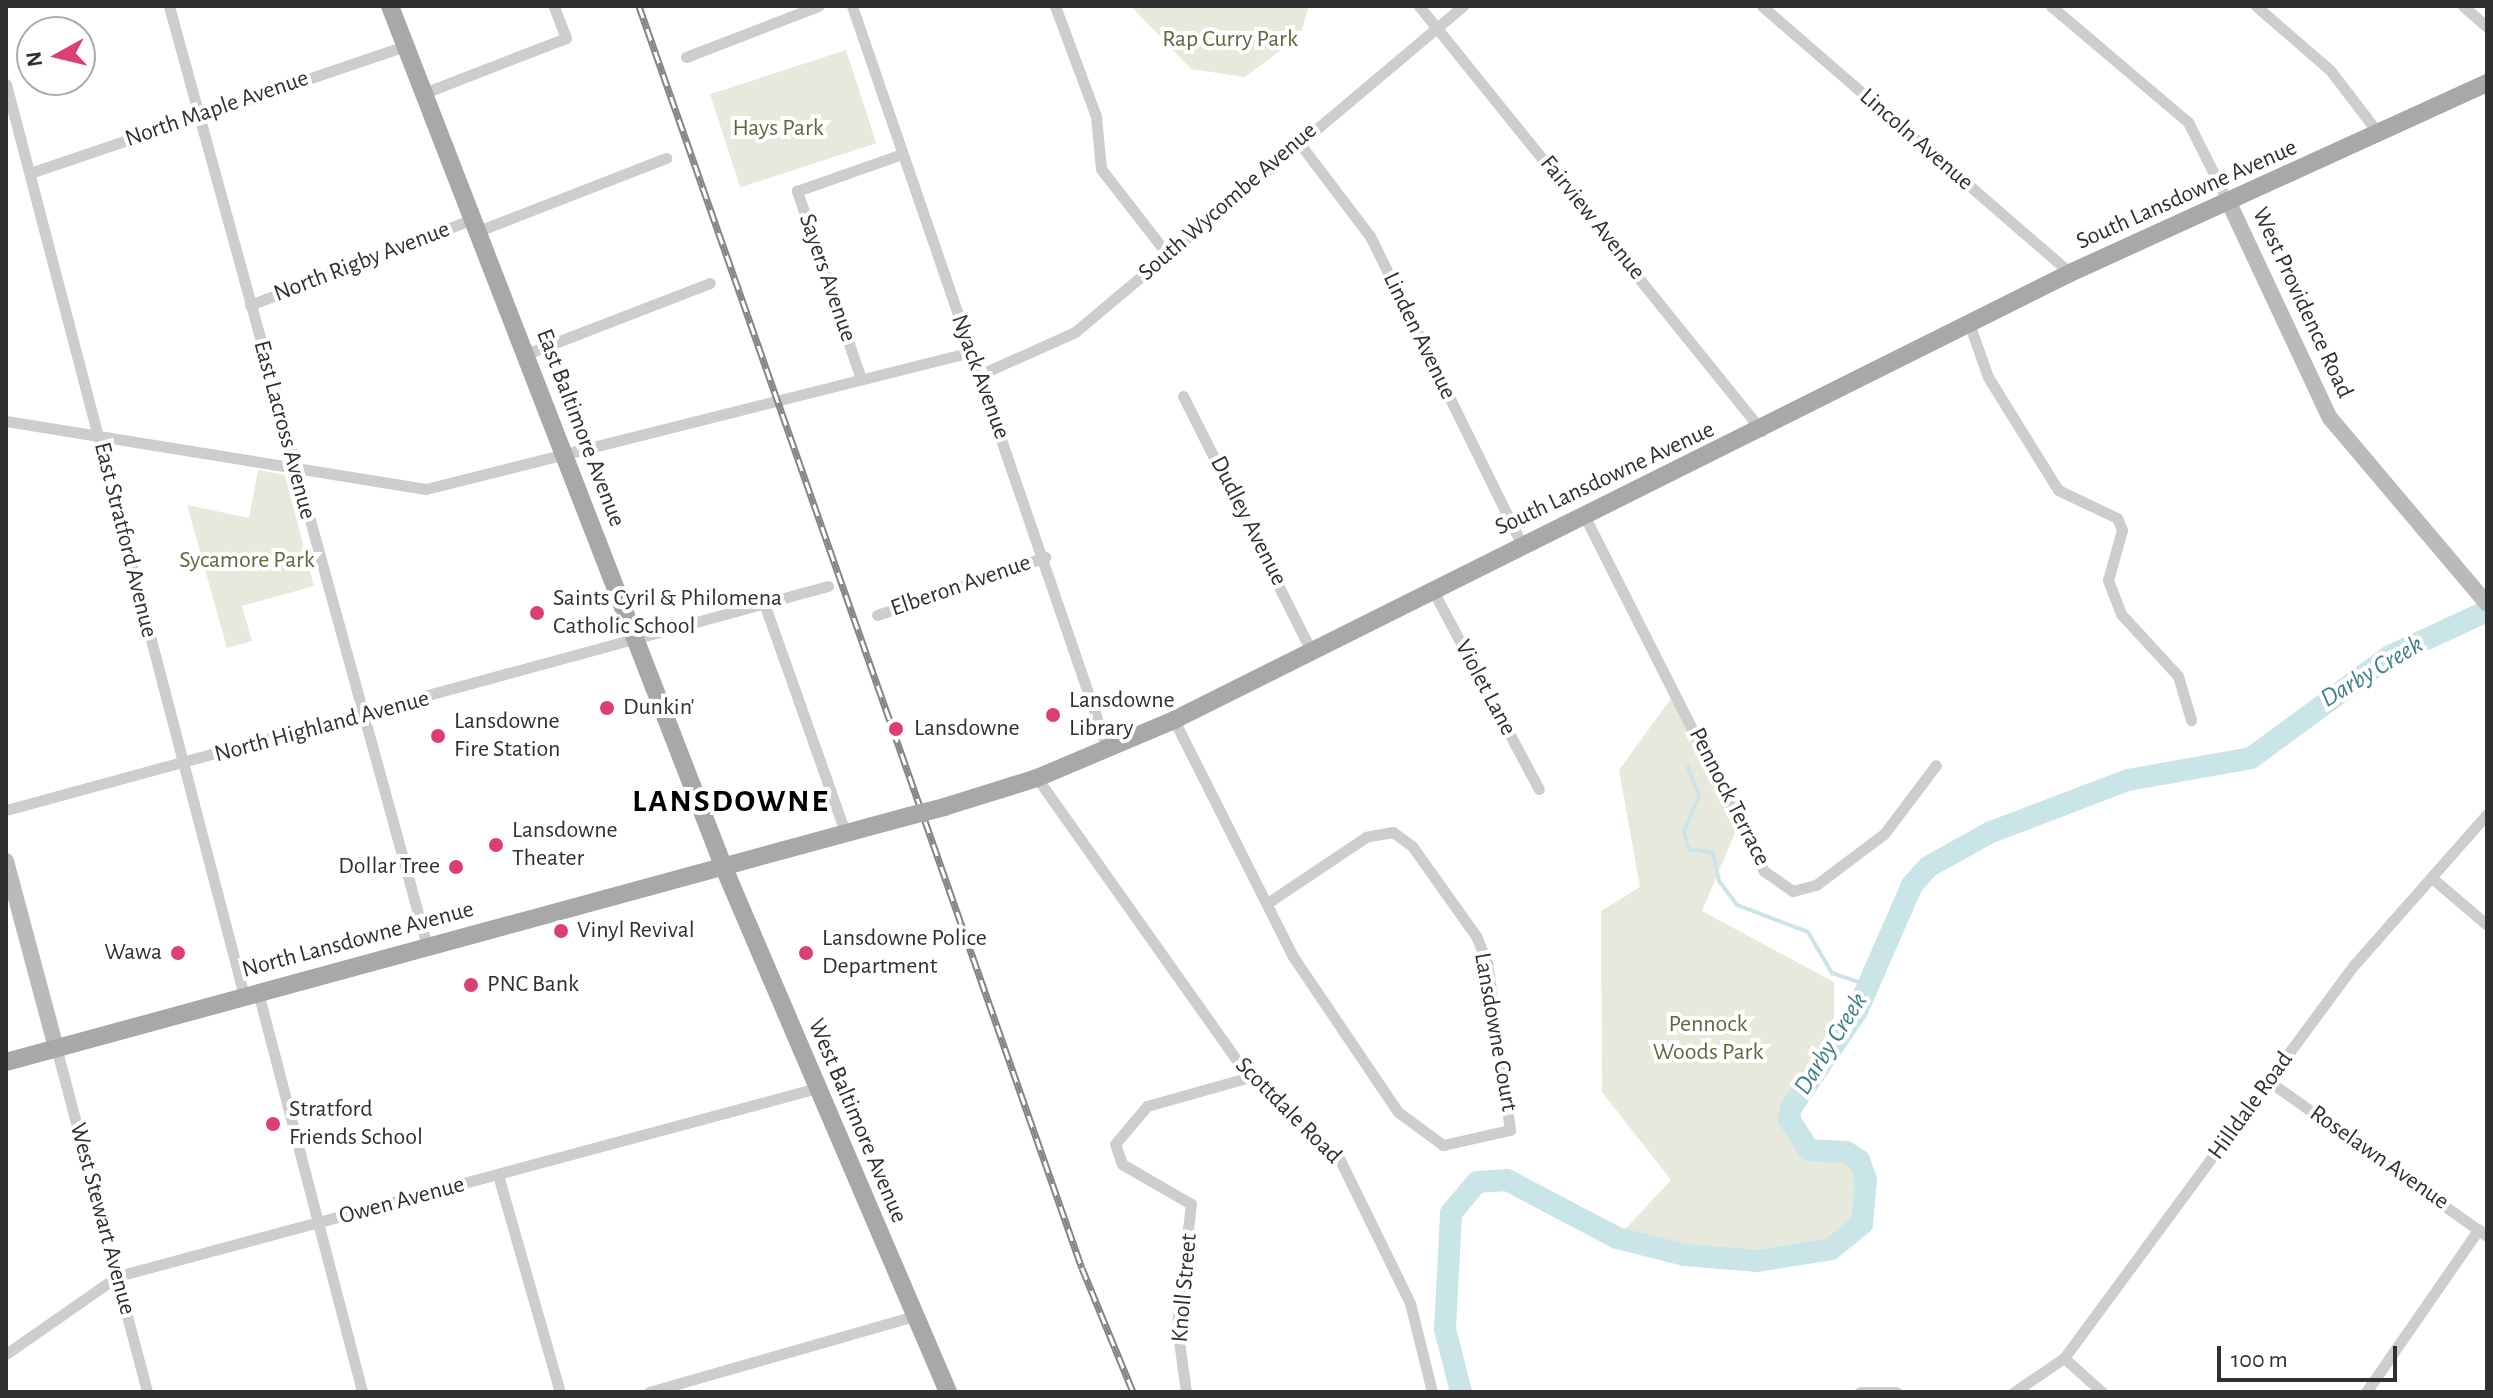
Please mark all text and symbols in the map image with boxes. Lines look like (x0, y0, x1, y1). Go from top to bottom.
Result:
north arrow (16, 16, 96, 96)
park label: Rap Curry Park (1162, 26, 1298, 54)
text: N (22, 50, 46, 68)
street label: North Maple Avenue (121, 64, 313, 154)
street label: Lincoln Avenue (1853, 83, 1979, 197)
park label: Hays Park (732, 115, 824, 143)
street label: South Wycombe Avenue (1133, 117, 1323, 287)
street label: South Lansdowne Avenue (2072, 133, 2302, 257)
street label: Fairview Avenue (1533, 150, 1651, 286)
street label: West Providence Road (2245, 203, 2359, 403)
street label: Sayers Avenue (792, 210, 862, 346)
street label: North Rigby Avenue (270, 215, 454, 309)
street label: Linden Avenue (1376, 268, 1462, 404)
street label: Nyack Avenue (944, 311, 1016, 443)
street label: East Baltimore Avenue (529, 325, 631, 531)
street label: East Lacross Avenue (246, 337, 322, 523)
street label: South Lansdowne Avenue (1491, 416, 1719, 542)
street label: East Stratford Avenue (87, 439, 163, 641)
street label: Dudley Avenue (1203, 452, 1293, 590)
park label: Sycamore Park (179, 547, 315, 575)
street label: Elberon Avenue (887, 549, 1035, 623)
place label: Saints Cyril & Philomena Catholic School (553, 585, 782, 641)
marker: Saints Cyril & Philomena Catholic School (528, 604, 546, 622)
water label: Darby Creek (2315, 629, 2429, 715)
street label: Violet Lane (1448, 635, 1522, 741)
street label: North Highland Avenue (211, 684, 433, 770)
place label: Lansdowne Library (1069, 687, 1175, 743)
place label: Dunkin' (623, 694, 694, 722)
marker: Dunkin' (598, 699, 616, 717)
marker: Lansdowne Library (1044, 706, 1062, 724)
place label: Lansdowne Fire Station (454, 708, 560, 764)
place label: Lansdowne (914, 715, 1020, 743)
marker: Lansdowne (885, 718, 907, 740)
street label: Pennock Terrace (1682, 723, 1776, 871)
marker: Lansdowne Fire Station (429, 727, 447, 745)
district label: LANSDOWNE (632, 782, 830, 820)
place label: Lansdowne Theater (512, 817, 618, 873)
marker: Lansdowne Theater (487, 836, 505, 854)
place label: Dollar Tree (338, 853, 440, 881)
marker: Dollar Tree (447, 858, 465, 876)
street label: North Lansdowne Avenue (239, 895, 477, 985)
place label: Vinyl Revival (577, 917, 695, 945)
marker: Vinyl Revival (552, 922, 570, 940)
place label: Lansdowne Police Department (822, 925, 987, 981)
place label: Wawa (104, 939, 162, 967)
marker: Wawa (169, 944, 187, 962)
marker: Lansdowne Police Department (797, 944, 815, 962)
street label: Lansdowne Court (1467, 950, 1523, 1114)
place label: PNC Bank (487, 971, 579, 999)
marker: PNC Bank (462, 976, 480, 994)
water label: Darby Creek (1788, 987, 1874, 1101)
park label: Pennock Woods Park (1653, 1011, 1763, 1067)
street label: West Baltimore Avenue (801, 1015, 913, 1227)
street label: Hilldale Road (2202, 1046, 2300, 1166)
street label: Scottdale Road (1229, 1052, 1347, 1170)
place label: Stratford Friends School (289, 1096, 423, 1152)
street label: Roselawn Avenue (2304, 1099, 2454, 1217)
marker: Stratford Friends School (264, 1115, 282, 1133)
street label: West Stewart Avenue (63, 1120, 141, 1318)
street label: Owen Avenue (336, 1170, 468, 1232)
street label: Knoll Street (1166, 1232, 1204, 1344)
scale bar (2221, 1330, 2401, 1380)
text: 100 m (2231, 1348, 2288, 1372)

